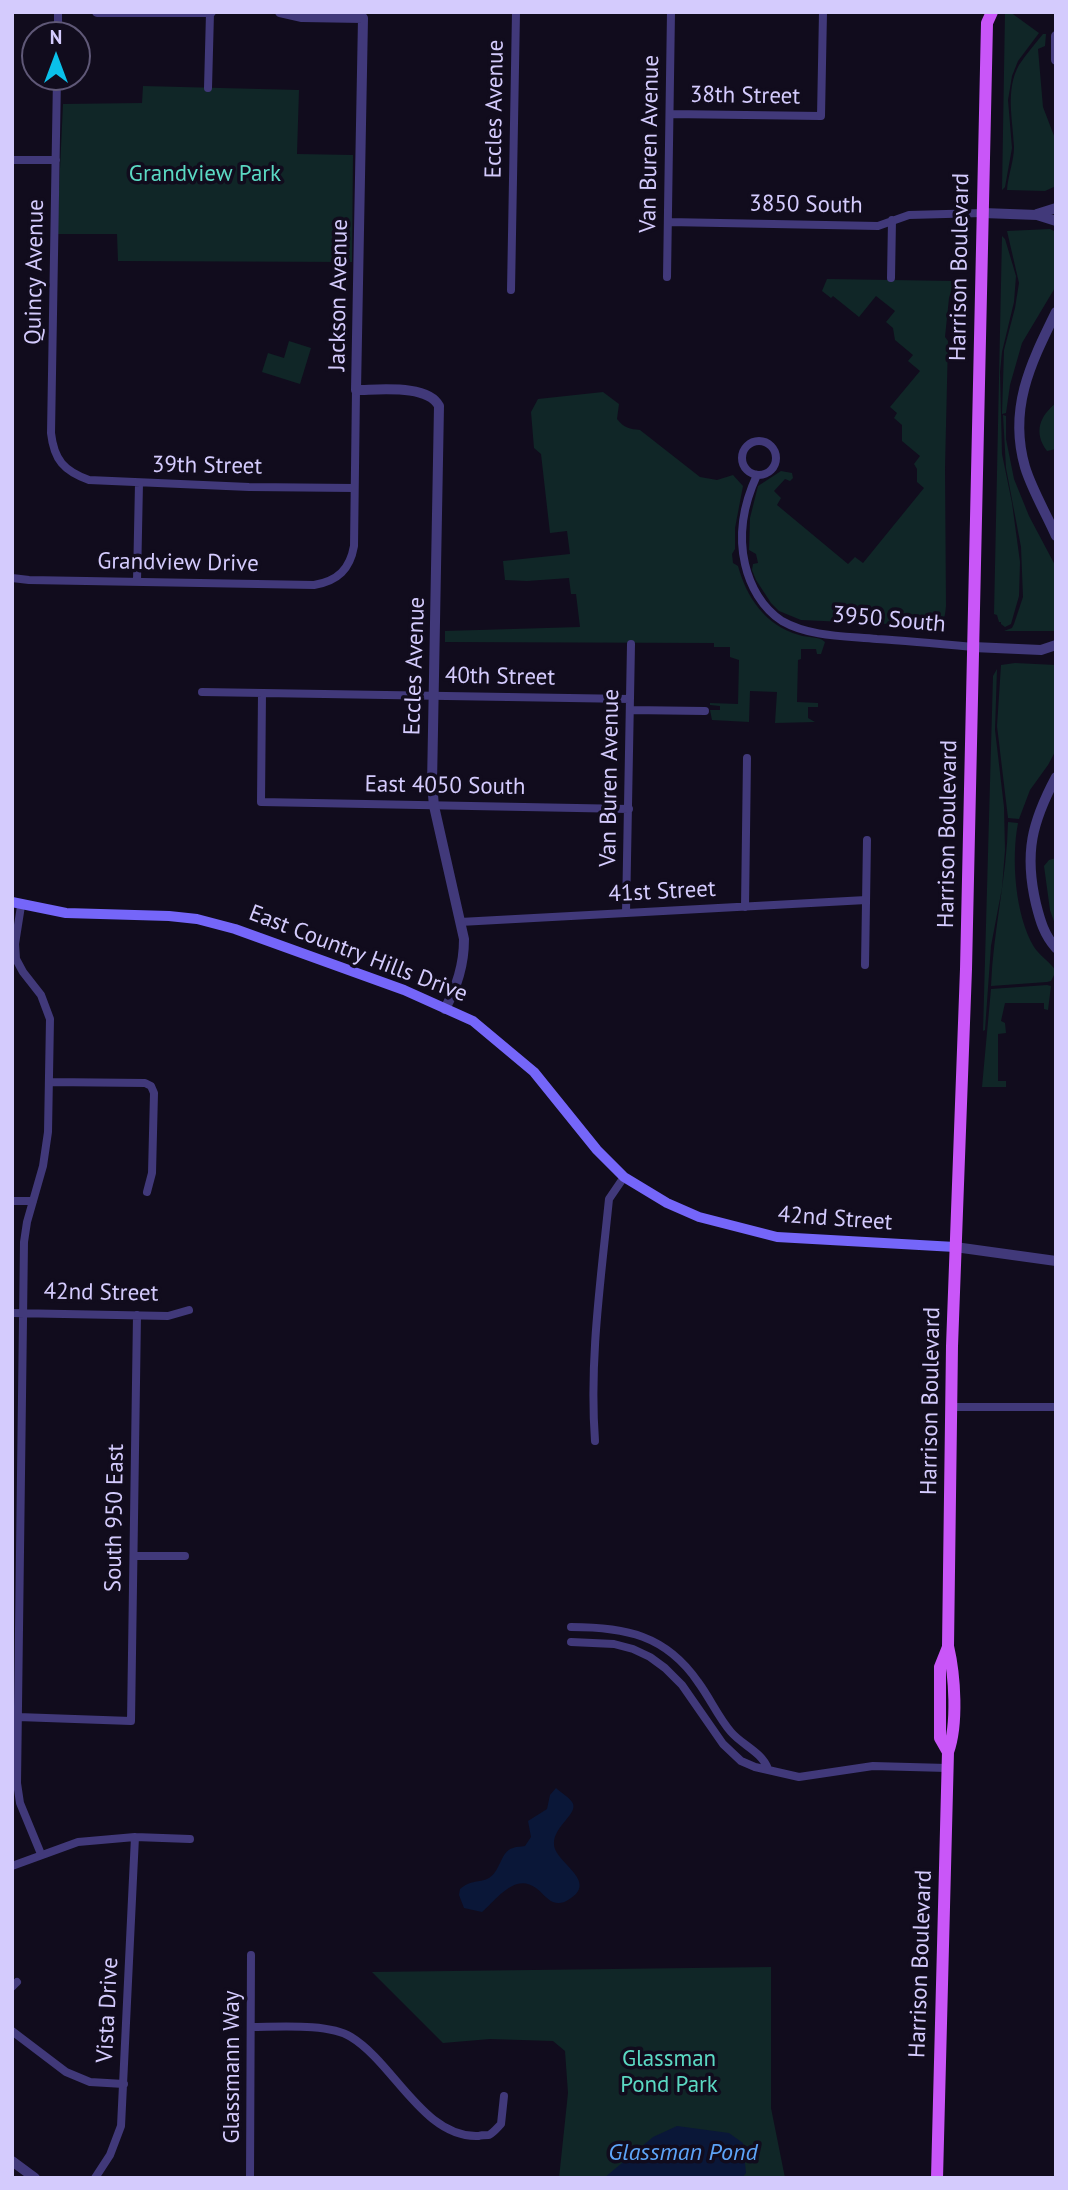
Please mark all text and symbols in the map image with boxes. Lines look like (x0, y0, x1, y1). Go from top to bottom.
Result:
north arrow (21, 21, 91, 91)
text: N (50, 25, 62, 49)
street label: Eccles Avenue (480, 39, 510, 179)
street label: Van Buren Avenue (635, 55, 665, 233)
street label: 38th Street (690, 81, 800, 111)
park label: Grandview Park (129, 160, 281, 188)
street label: Harrison Boulevard (945, 173, 975, 361)
street label: 3850 South (749, 190, 863, 220)
street label: Quincy Avenue (20, 199, 50, 345)
street label: Jackson Avenue (324, 219, 354, 371)
street label: 39th Street (152, 451, 262, 481)
street label: Grandview Drive (97, 548, 259, 578)
street label: Eccles Avenue (399, 596, 431, 736)
street label: 3950 South (831, 601, 947, 639)
street label: 40th Street (445, 662, 555, 692)
street label: Van Buren Avenue (595, 689, 625, 867)
street label: Harrison Boulevard (933, 740, 963, 928)
street label: East 4050 South (364, 771, 526, 801)
street label: 41st Street (608, 875, 716, 909)
street label: East Country Hills Drive (245, 900, 471, 1008)
street label: 42nd Street (777, 1201, 893, 1237)
street label: 42nd Street (43, 1278, 159, 1308)
street label: Harrison Boulevard (916, 1307, 946, 1495)
street label: South 950 East (100, 1444, 130, 1592)
street label: Harrison Boulevard (904, 1870, 938, 2058)
street label: Vista Drive (91, 1956, 125, 2064)
street label: Glassmann Way (218, 1990, 246, 2144)
park label: Glassman Pond Park (620, 2045, 718, 2099)
water label: Glassman Pond (608, 2139, 758, 2167)

